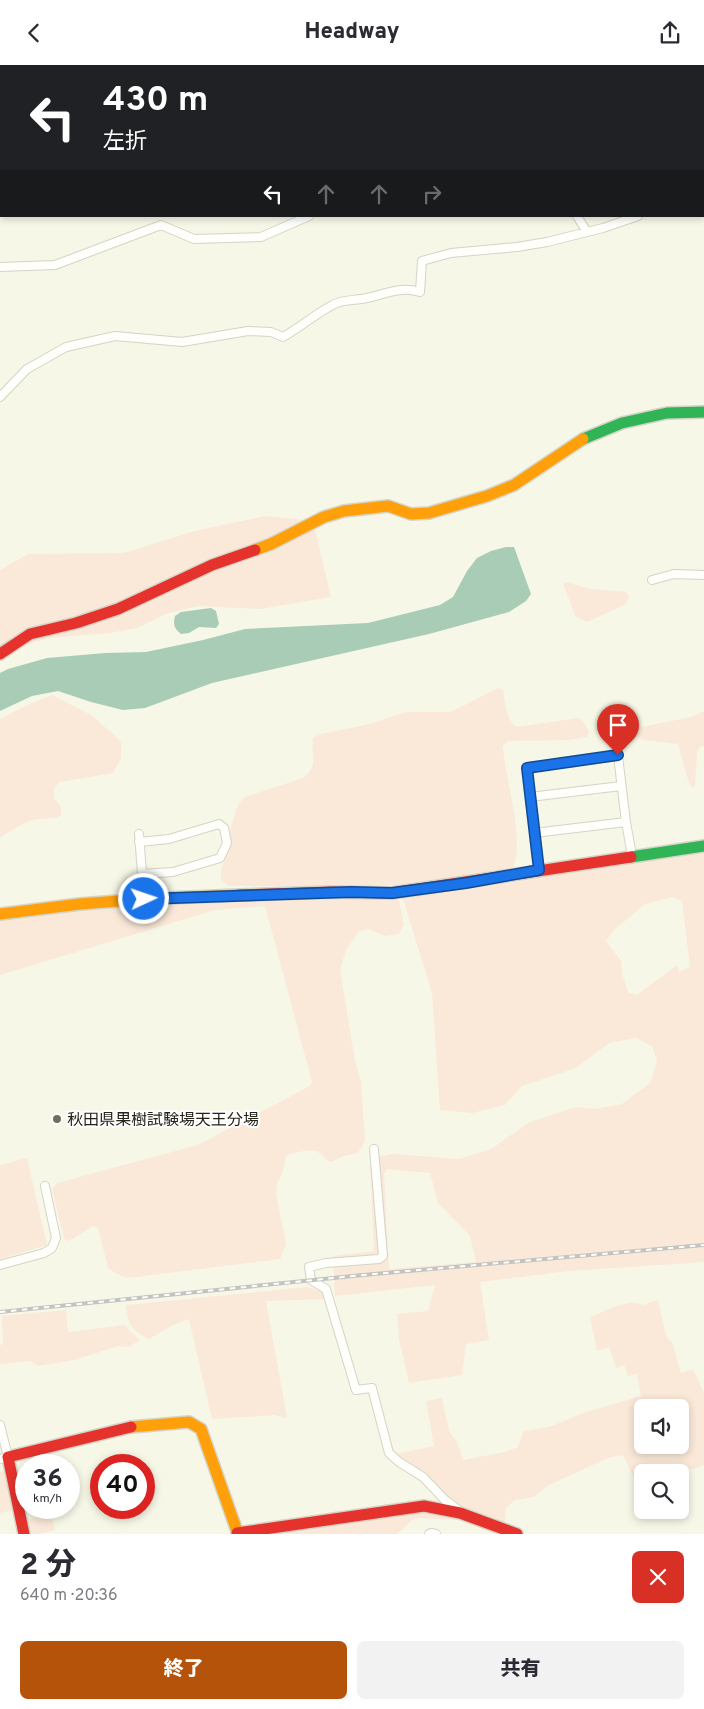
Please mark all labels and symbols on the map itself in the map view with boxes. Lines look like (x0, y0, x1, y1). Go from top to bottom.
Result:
pin (597, 704, 639, 755)
position arrow (117, 872, 169, 924)
place label: 秋田県果樹試験場天王分場 (67, 1111, 259, 1131)
marker: 秋田県果樹試験場天王分場 (51, 1113, 63, 1125)
speed limit sign: 40 (90, 1454, 155, 1519)

